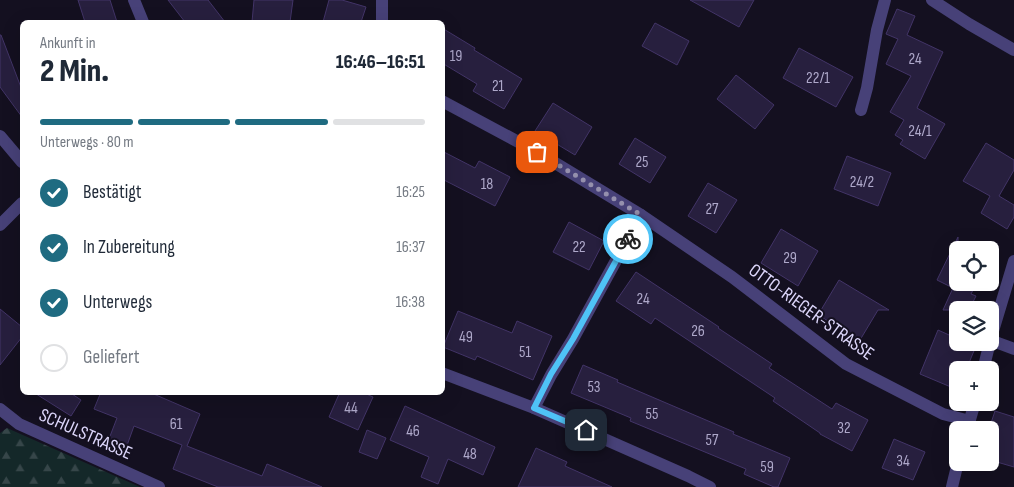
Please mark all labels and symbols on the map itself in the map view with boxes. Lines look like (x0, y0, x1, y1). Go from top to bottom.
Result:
house number: 19 (450, 47, 462, 66)
house number: 24 (908, 50, 922, 69)
house number: 22/1 (806, 69, 830, 88)
house number: 21 (492, 77, 505, 96)
house number: 24/1 (908, 122, 932, 141)
pin (516, 131, 558, 173)
house number: 25 (635, 153, 649, 172)
house number: 24/2 (850, 173, 874, 192)
house number: 18 (481, 175, 493, 194)
house number: 27 (705, 200, 719, 219)
courier (603, 214, 653, 264)
house number: 22 (572, 238, 586, 257)
house number: 29 (783, 249, 797, 268)
street label: OTTO-RIEGER-STRASSE (744, 259, 878, 365)
house number: 24 (636, 290, 650, 309)
house number: 26 (691, 322, 705, 341)
house number: 49 (459, 328, 473, 347)
house number: 51 (519, 343, 531, 362)
house number: 53 (587, 378, 601, 397)
house number: 44 (344, 399, 358, 418)
street label: SCHULSTRASSE (35, 404, 136, 465)
house number: 55 (646, 405, 658, 424)
pin (565, 409, 607, 451)
house number: 61 (170, 415, 183, 434)
house number: 32 (837, 419, 851, 438)
house number: 46 (406, 422, 420, 441)
house number: 57 (706, 431, 719, 450)
house number: 48 (463, 445, 477, 464)
house number: 34 (896, 452, 910, 471)
house number: 59 (760, 458, 774, 477)

